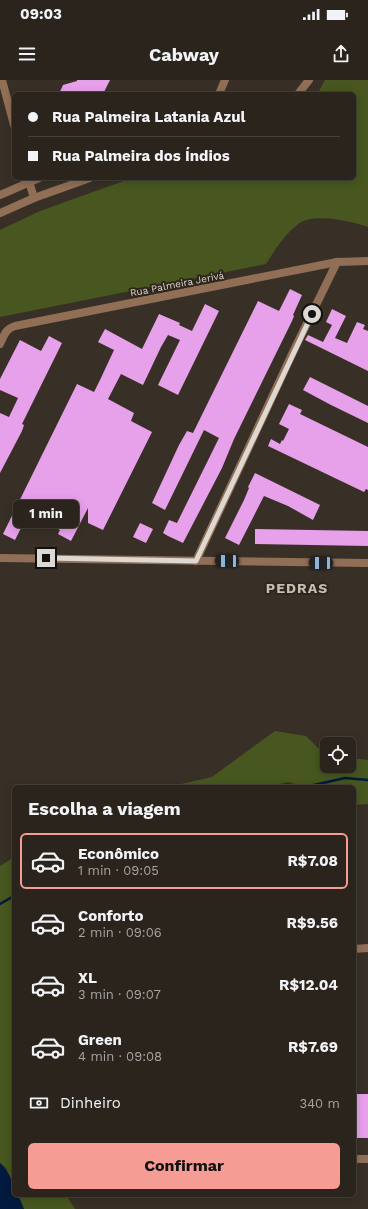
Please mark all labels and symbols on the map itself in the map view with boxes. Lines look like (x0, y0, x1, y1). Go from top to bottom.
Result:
street label: Rua Palmeira Jerivá (129, 269, 225, 299)
route start (303, 305, 321, 323)
callout: 1 min (13, 500, 79, 528)
route end (37, 549, 55, 567)
car (215, 555, 239, 567)
car (309, 557, 333, 569)
district label: PEDRAS (266, 580, 328, 596)

